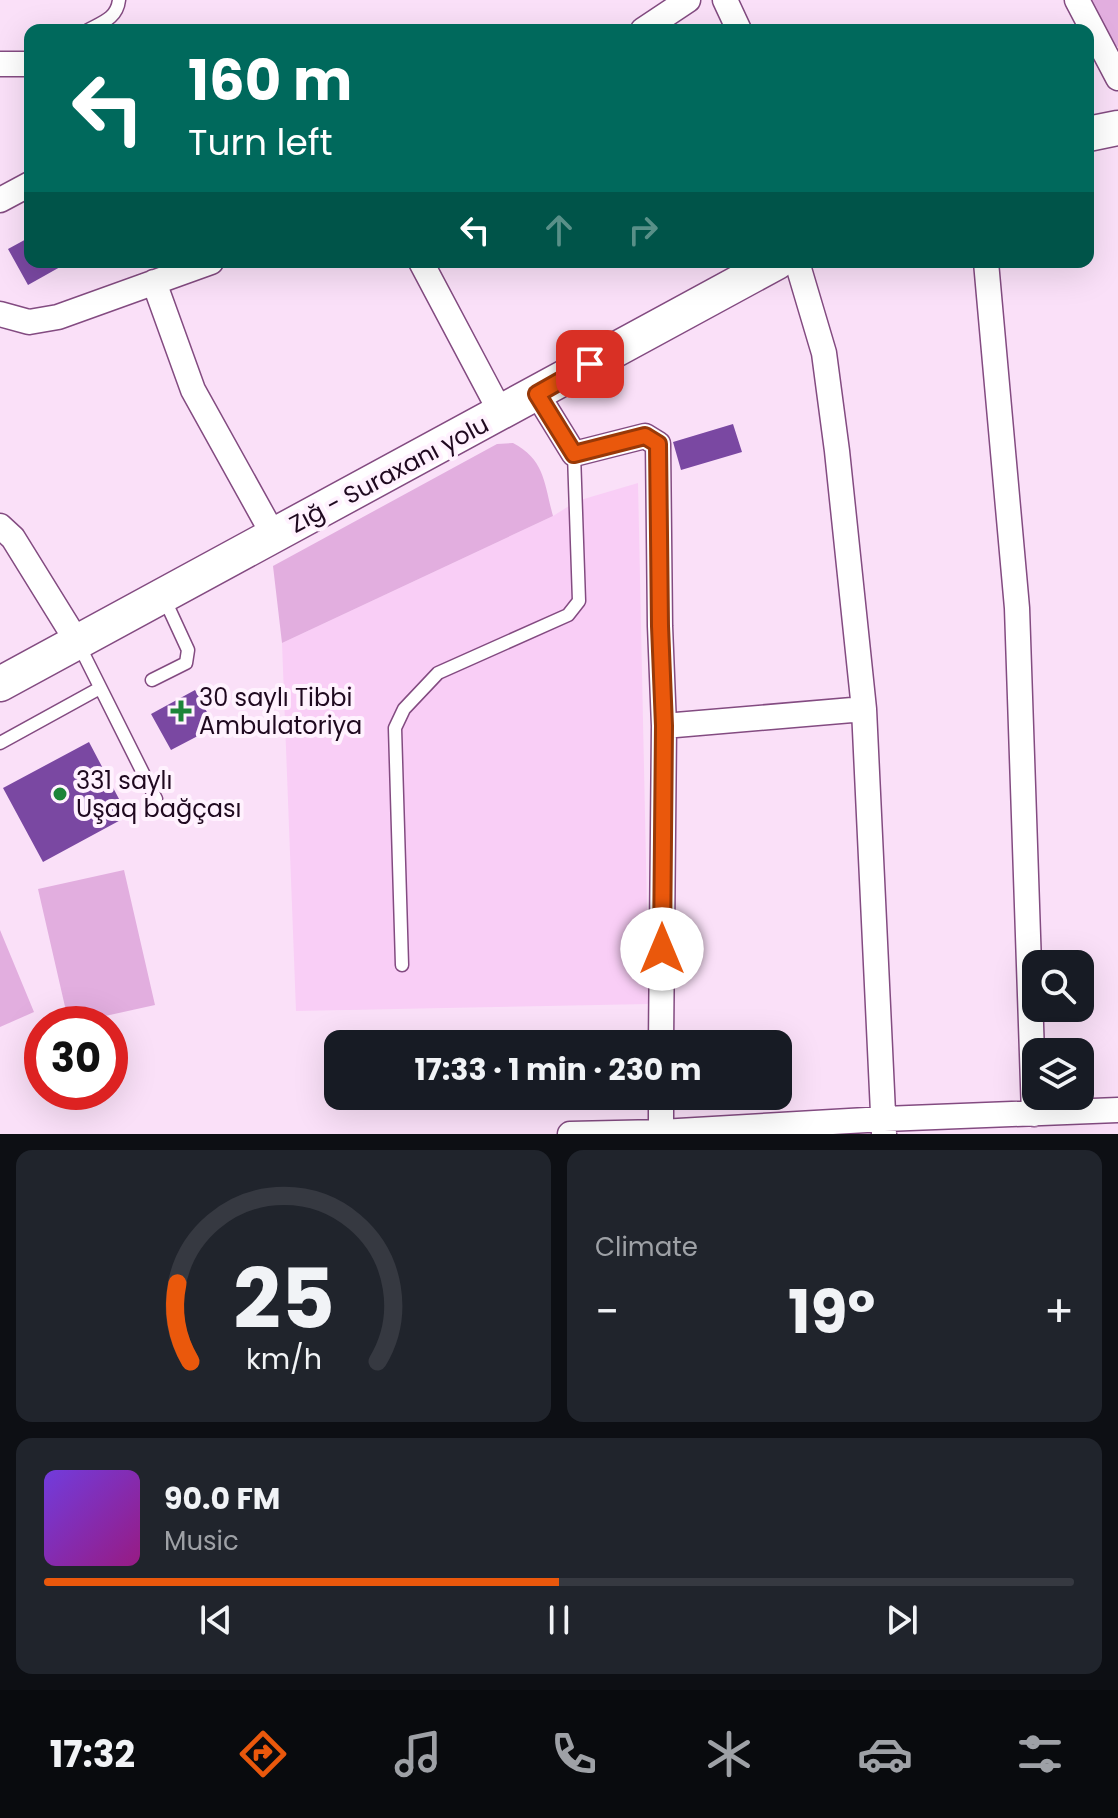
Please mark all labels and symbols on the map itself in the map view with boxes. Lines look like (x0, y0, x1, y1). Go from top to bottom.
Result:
pin (556, 330, 624, 398)
street label: Zığ - Suraxanı yolu (284, 407, 494, 541)
place label: 30 saylı Tibbi Ambulatoriya (199, 681, 362, 742)
marker: 30 saylı Tibbi Ambulatoriya (170, 700, 192, 722)
place label: 331 saylı Uşaq bağçası (76, 764, 241, 825)
marker: 331 saylı Uşaq bağçası (51, 785, 69, 803)
position arrow (620, 907, 704, 991)
speed limit sign: 30 (24, 1006, 128, 1110)

